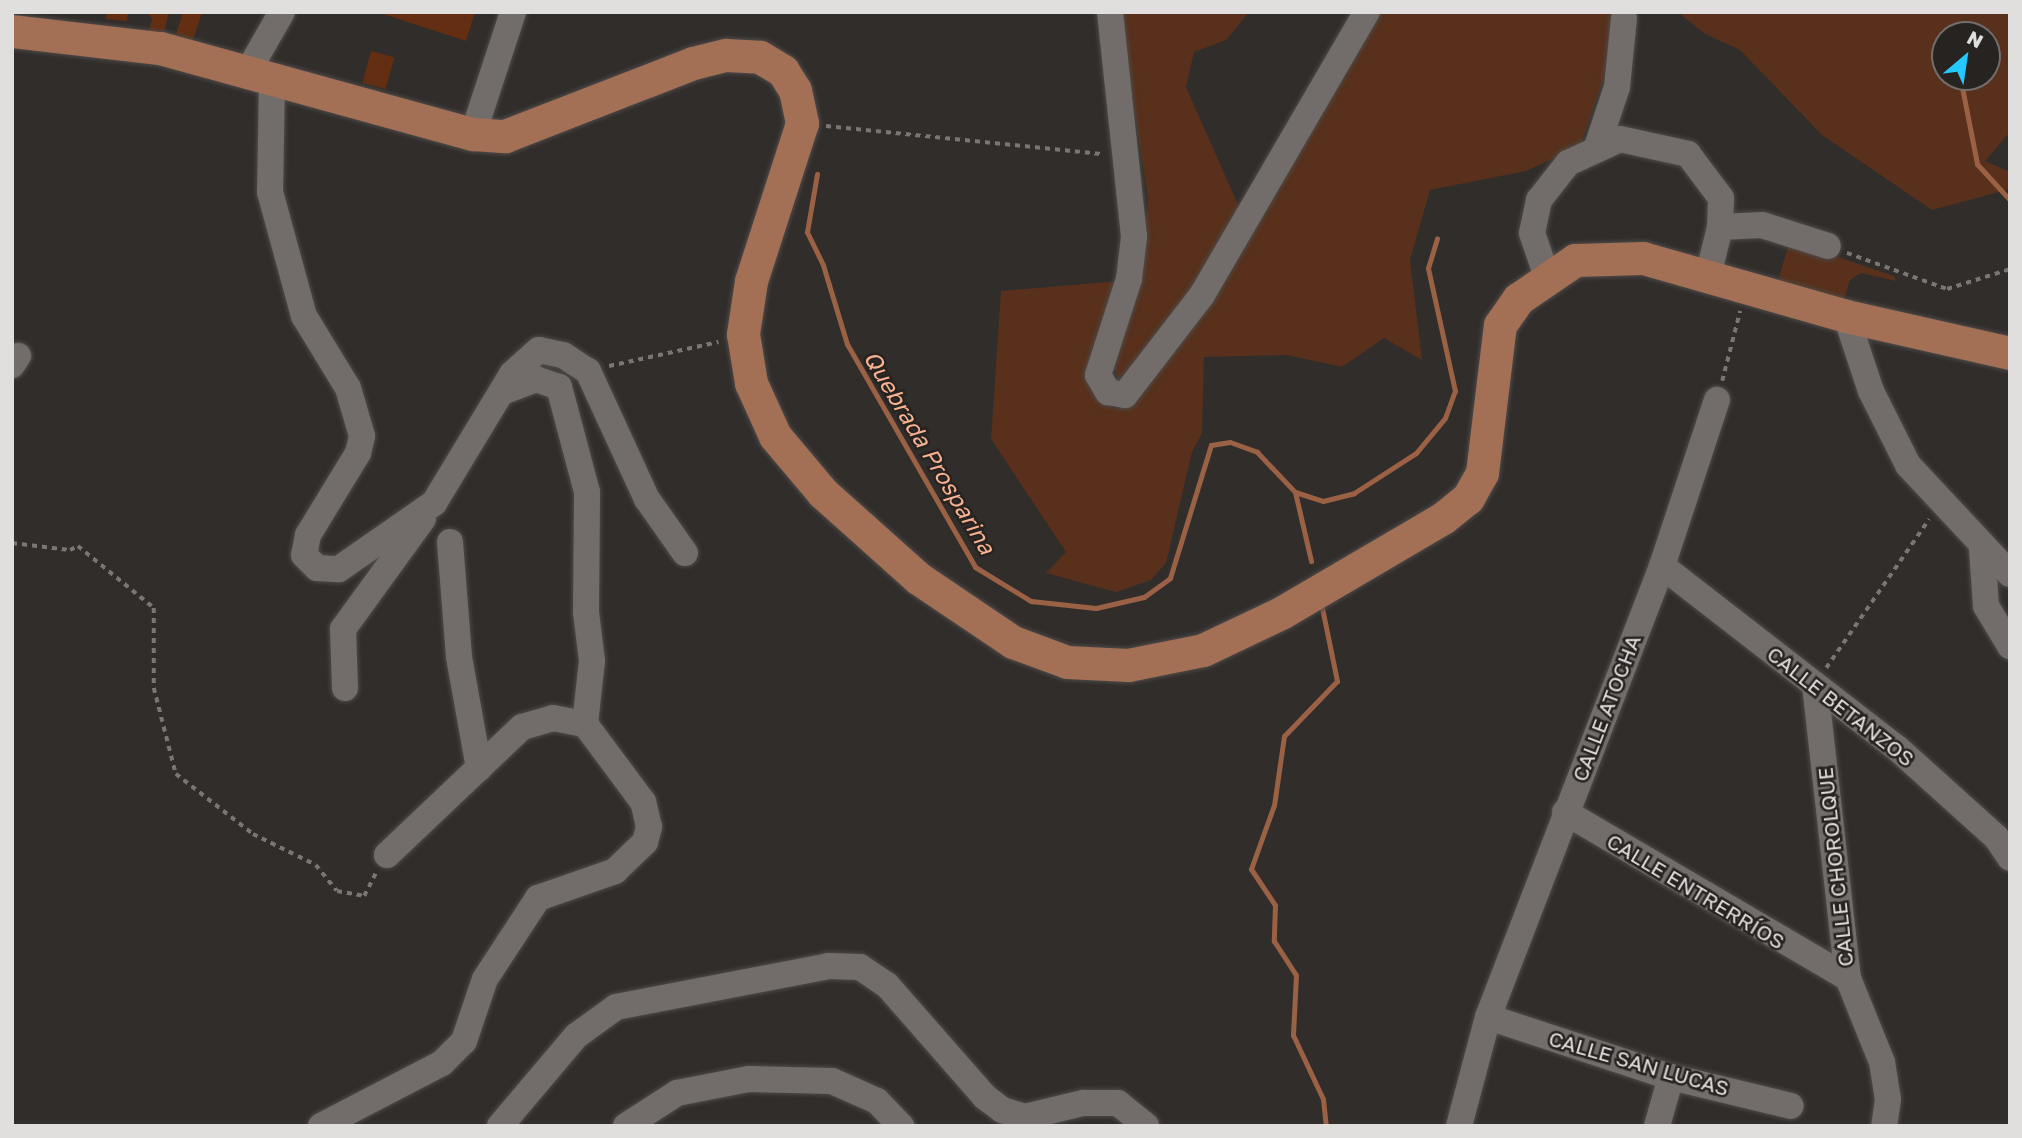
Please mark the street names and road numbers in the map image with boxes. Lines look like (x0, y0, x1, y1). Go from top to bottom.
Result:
street label: CALLE ATOCHA (1567, 631, 1645, 785)
street label: CALLE BETANZOS (1762, 641, 1920, 771)
street label: CALLE CHOROLQUE (1812, 766, 1858, 968)
street label: CALLE ENTRERRÍOS (1603, 828, 1789, 954)
street label: CALLE SAN LUCAS (1546, 1025, 1732, 1101)

